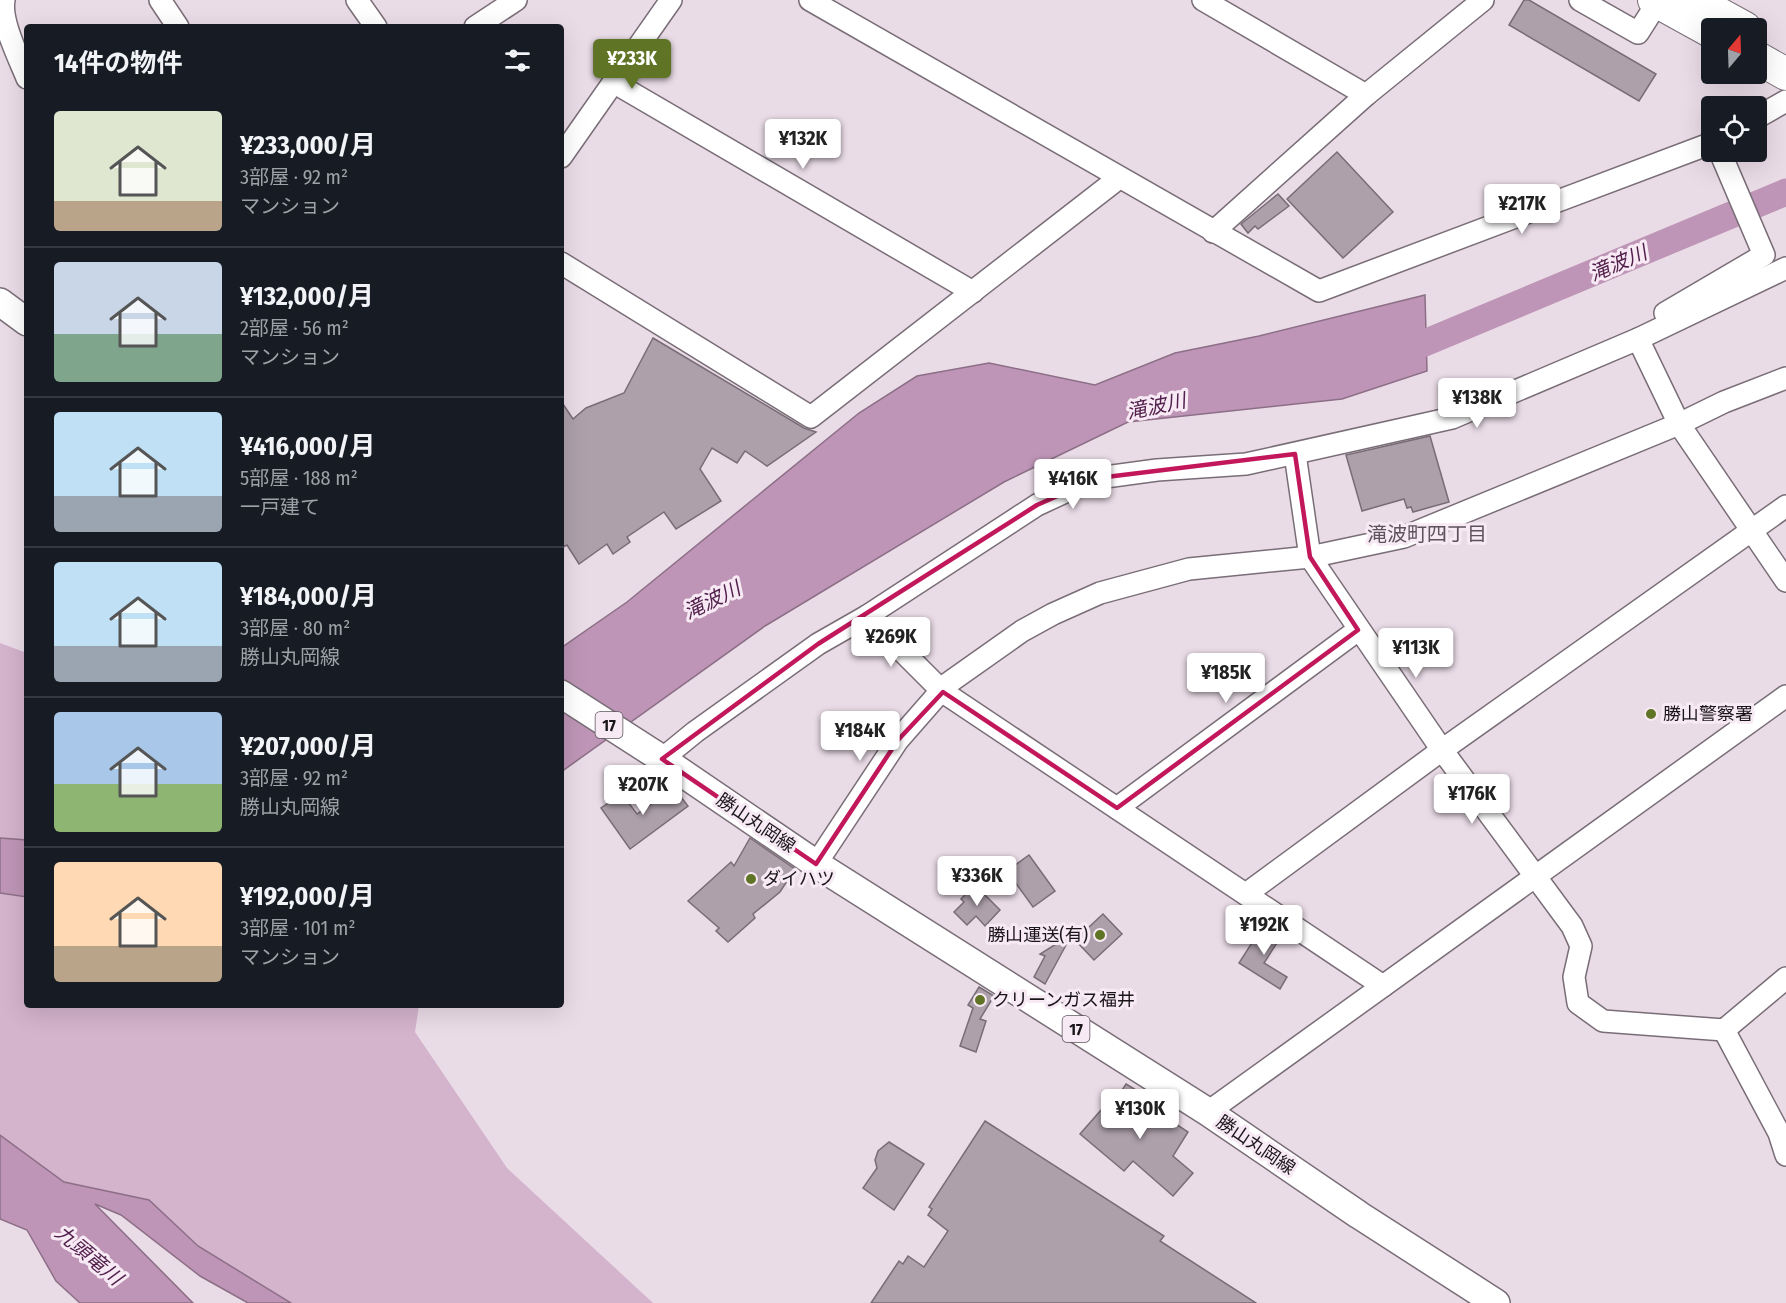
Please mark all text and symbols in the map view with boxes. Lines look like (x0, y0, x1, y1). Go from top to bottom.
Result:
north arrow (1701, 18, 1767, 84)
map controls (1701, 18, 1767, 162)
pin: ¥233K (590, 39, 674, 90)
icon: filters (501, 44, 534, 77)
text: ¥233K (607, 46, 657, 70)
text: 14件の物件 (54, 48, 182, 79)
button: locate (1701, 96, 1767, 162)
pin: ¥132K (761, 119, 845, 170)
text: ¥132K (779, 126, 827, 150)
text: ¥233,000/月 (240, 130, 376, 161)
icon: home (102, 135, 174, 207)
text: 3部屋 · 92 m² (240, 165, 348, 189)
pin: ¥217K (1480, 184, 1564, 235)
text: ¥217K (1498, 191, 1546, 215)
text: マンション (240, 194, 340, 218)
water label: 滝波川 (1586, 239, 1652, 286)
text: ¥132,000/月 (240, 281, 374, 312)
icon: home (102, 286, 174, 358)
text: 2部屋 · 56 m² (240, 316, 349, 340)
text: マンション (240, 345, 340, 369)
pin: ¥138K (1435, 378, 1519, 429)
text: ¥138K (1452, 385, 1502, 409)
water label: 滝波川 (1124, 388, 1190, 424)
text: ¥416,000/月 (240, 431, 375, 462)
icon: home (102, 436, 174, 508)
pin: ¥416K (1031, 459, 1115, 510)
text: 5部屋 · 188 m² (240, 466, 358, 490)
text: ¥416K (1048, 466, 1098, 490)
text: 一戸建て (240, 495, 320, 519)
district label: 滝波町四丁目 (1367, 522, 1487, 546)
water label: 滝波川 (680, 575, 746, 624)
text: ¥184,000/月 (240, 581, 377, 612)
icon: home (102, 586, 174, 658)
text: 3部屋 · 80 m² (240, 616, 350, 640)
pin: ¥269K (849, 617, 933, 668)
text: ¥269K (865, 624, 917, 648)
pin: ¥113K (1374, 628, 1458, 679)
text: ¥113K (1392, 635, 1440, 659)
text: 勝山丸岡線 (240, 645, 340, 669)
pin: ¥185K (1184, 653, 1268, 704)
text: ¥185K (1201, 660, 1251, 684)
place label: 勝山警察署 (1663, 703, 1753, 725)
marker: 勝山警察署 (1644, 707, 1658, 721)
pin: ¥184K (818, 711, 902, 762)
road number: 17 (596, 712, 622, 738)
text: ¥184K (835, 718, 885, 742)
text: ¥207,000/月 (240, 731, 376, 762)
icon: home (102, 736, 174, 808)
pin: ¥207K (601, 765, 685, 816)
text: 3部屋 · 92 m² (240, 766, 348, 790)
text: ¥207K (618, 772, 668, 796)
pin: ¥176K (1430, 774, 1514, 825)
text: ¥176K (1448, 781, 1496, 805)
street label: 勝山丸岡線 (713, 789, 799, 857)
text: 勝山丸岡線 (240, 795, 340, 819)
pin: ¥336K (935, 856, 1019, 907)
text: ¥336K (951, 863, 1003, 887)
place label: ダイハツ (763, 868, 835, 890)
marker: ダイハツ (744, 872, 758, 886)
text: ¥192,000/月 (240, 881, 375, 912)
icon: home (102, 886, 174, 958)
pin: ¥192K (1222, 905, 1306, 956)
text: ¥192K (1239, 912, 1289, 936)
text: 3部屋 · 101 m² (240, 916, 355, 940)
place label: 勝山運送(有) (987, 924, 1088, 946)
marker: 勝山運送(有) (1093, 928, 1107, 942)
text: マンション (240, 945, 340, 969)
place label: クリーンガス福井 (992, 989, 1135, 1011)
marker: クリーンガス福井 (973, 993, 987, 1007)
road number: 17 (1062, 1016, 1090, 1042)
pin: ¥130K (1098, 1089, 1182, 1140)
text: ¥130K (1115, 1096, 1165, 1120)
street label: 勝山丸岡線 (1213, 1111, 1299, 1179)
water label: 九頭竜川 (51, 1220, 129, 1291)

